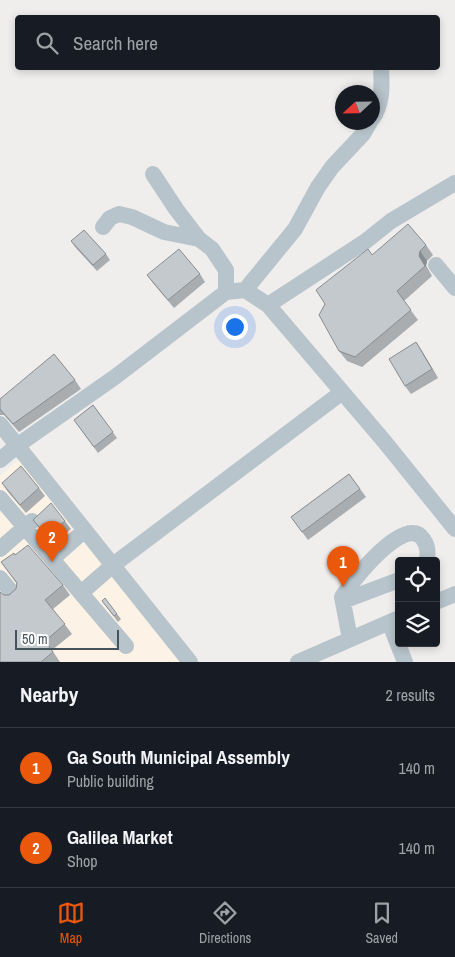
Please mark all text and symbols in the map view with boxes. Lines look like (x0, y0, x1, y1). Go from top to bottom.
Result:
search box (15, 15, 440, 70)
icon: search (33, 29, 61, 57)
text: Search here (73, 30, 158, 56)
north arrow (335, 85, 380, 130)
your location (222, 314, 248, 340)
pin: 2 (36, 521, 68, 562)
pin: 1 (327, 546, 359, 587)
map controls (395, 557, 440, 647)
button: locate (395, 557, 440, 602)
button: layers (395, 602, 440, 647)
scale bar (15, 627, 119, 650)
text: 50 m (22, 630, 48, 648)
text: Nearby (20, 680, 78, 709)
text: 2 results (385, 684, 435, 706)
text: Ga South Municipal Assembly (67, 744, 290, 770)
text: 1 (32, 757, 40, 779)
text: 140 m (399, 757, 435, 779)
text: Public building (67, 770, 154, 792)
text: Galilea Market (67, 824, 173, 850)
text: 2 (32, 837, 40, 859)
text: 140 m (399, 837, 435, 859)
text: Shop (67, 850, 98, 872)
tab: Map (57, 899, 85, 947)
tab: Directions (199, 899, 251, 947)
tab: Saved (365, 899, 398, 947)

